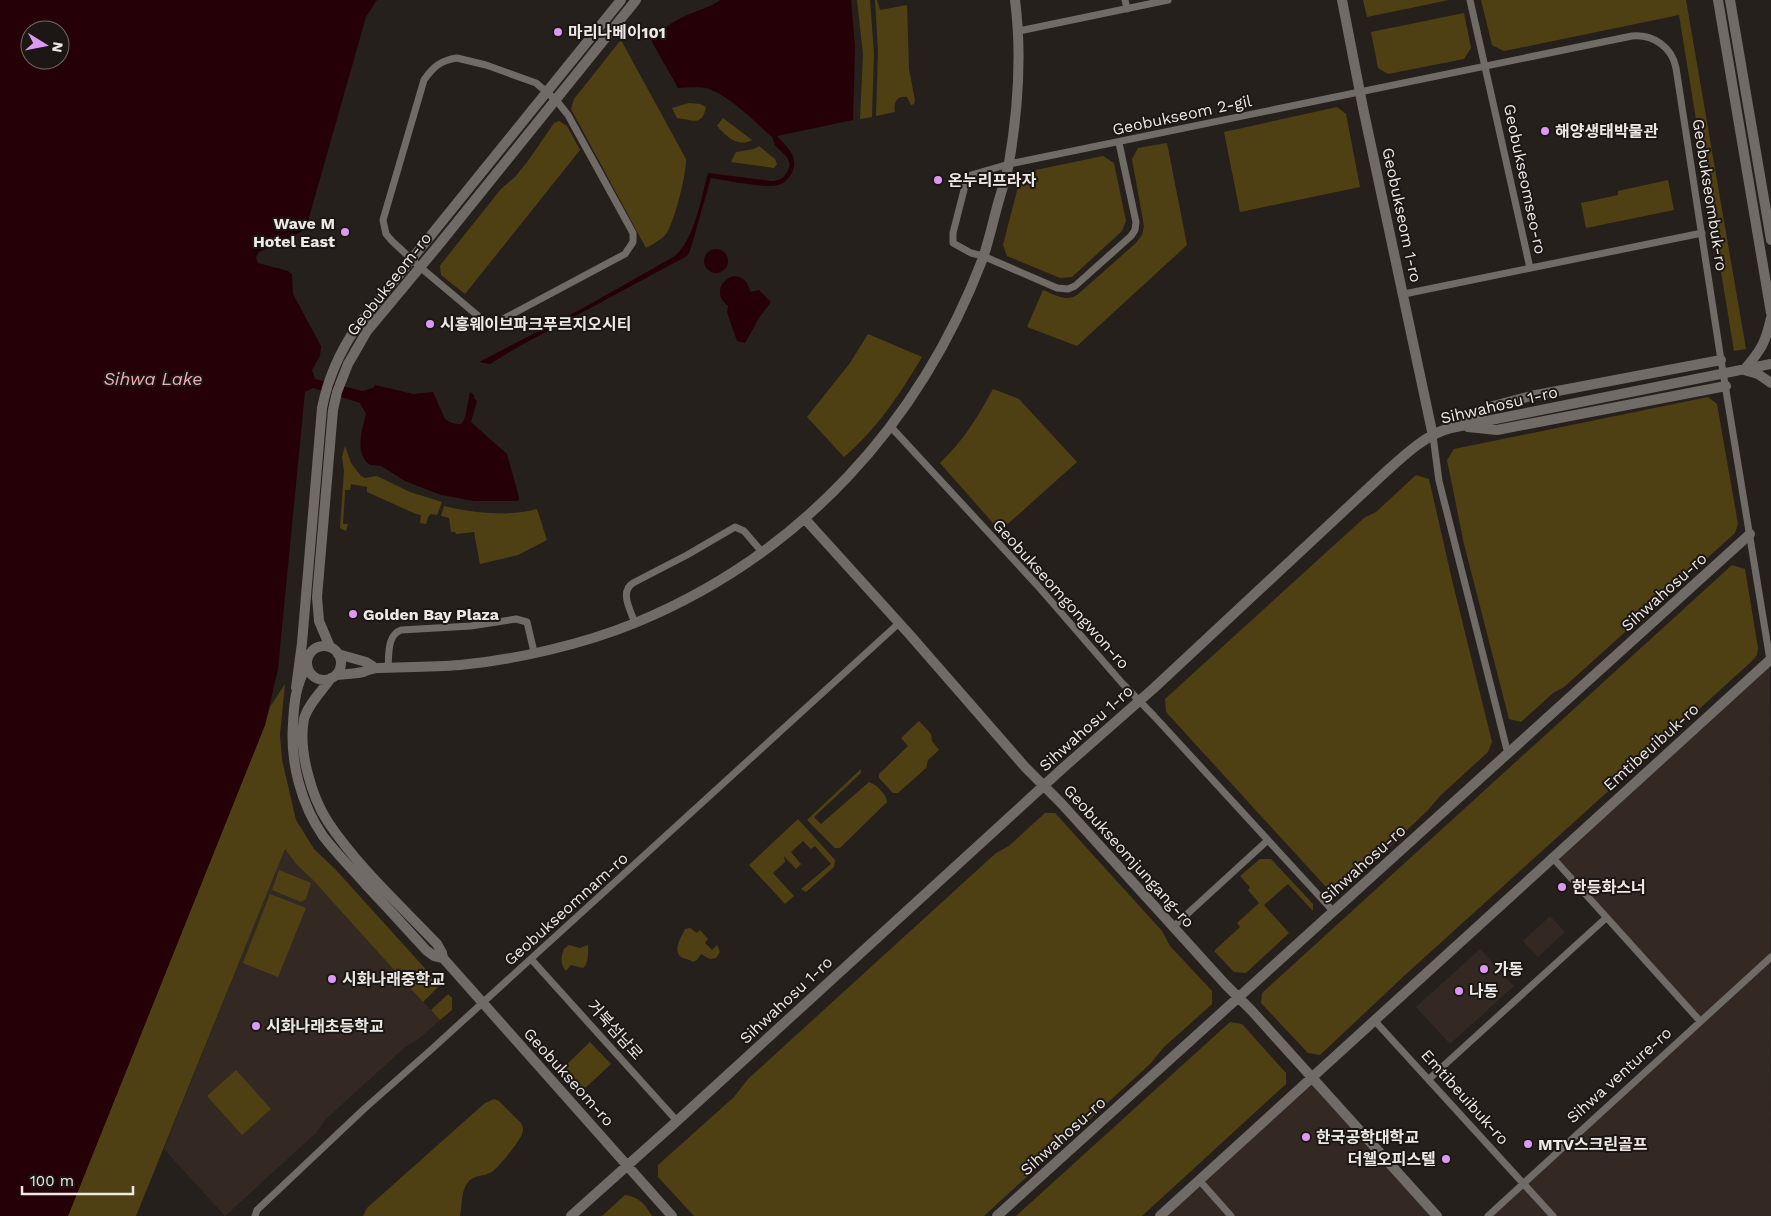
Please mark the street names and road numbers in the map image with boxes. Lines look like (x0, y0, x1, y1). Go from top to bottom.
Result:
street label: Geobukseom 2-gil (1111, 91, 1254, 139)
street label: Geobukseomseo-ro (1500, 102, 1550, 256)
street label: Geobukseombuk-ro (1689, 118, 1731, 272)
street label: Geobukseom 1-ro (1378, 146, 1426, 284)
street label: Geobukseom-ro (343, 229, 435, 339)
street label: Sihwahosu 1-ro (1439, 382, 1559, 428)
street label: Geobukseomgongwon-ro (989, 515, 1133, 673)
street label: Sihwahosu-ro (1617, 549, 1711, 635)
street label: Sihwahosu 1-ro (1035, 681, 1137, 775)
street label: Emtibeuibuk-ro (1599, 699, 1703, 795)
street label: Geobukseomjungang-ro (1060, 781, 1198, 931)
street label: Sihwahosu-ro (1316, 821, 1410, 907)
street label: Geobukseomnam-ro (500, 848, 632, 970)
street label: Sihwahosu 1-ro (736, 952, 836, 1048)
street label: 거북섬남로 (583, 996, 647, 1064)
street label: Sihwa venture-ro (1563, 1023, 1675, 1127)
street label: Geobukseom-ro (520, 1024, 618, 1130)
street label: Emtibeuibuk-ro (1417, 1045, 1513, 1149)
street label: Sihwahosu-ro (1016, 1093, 1110, 1179)

